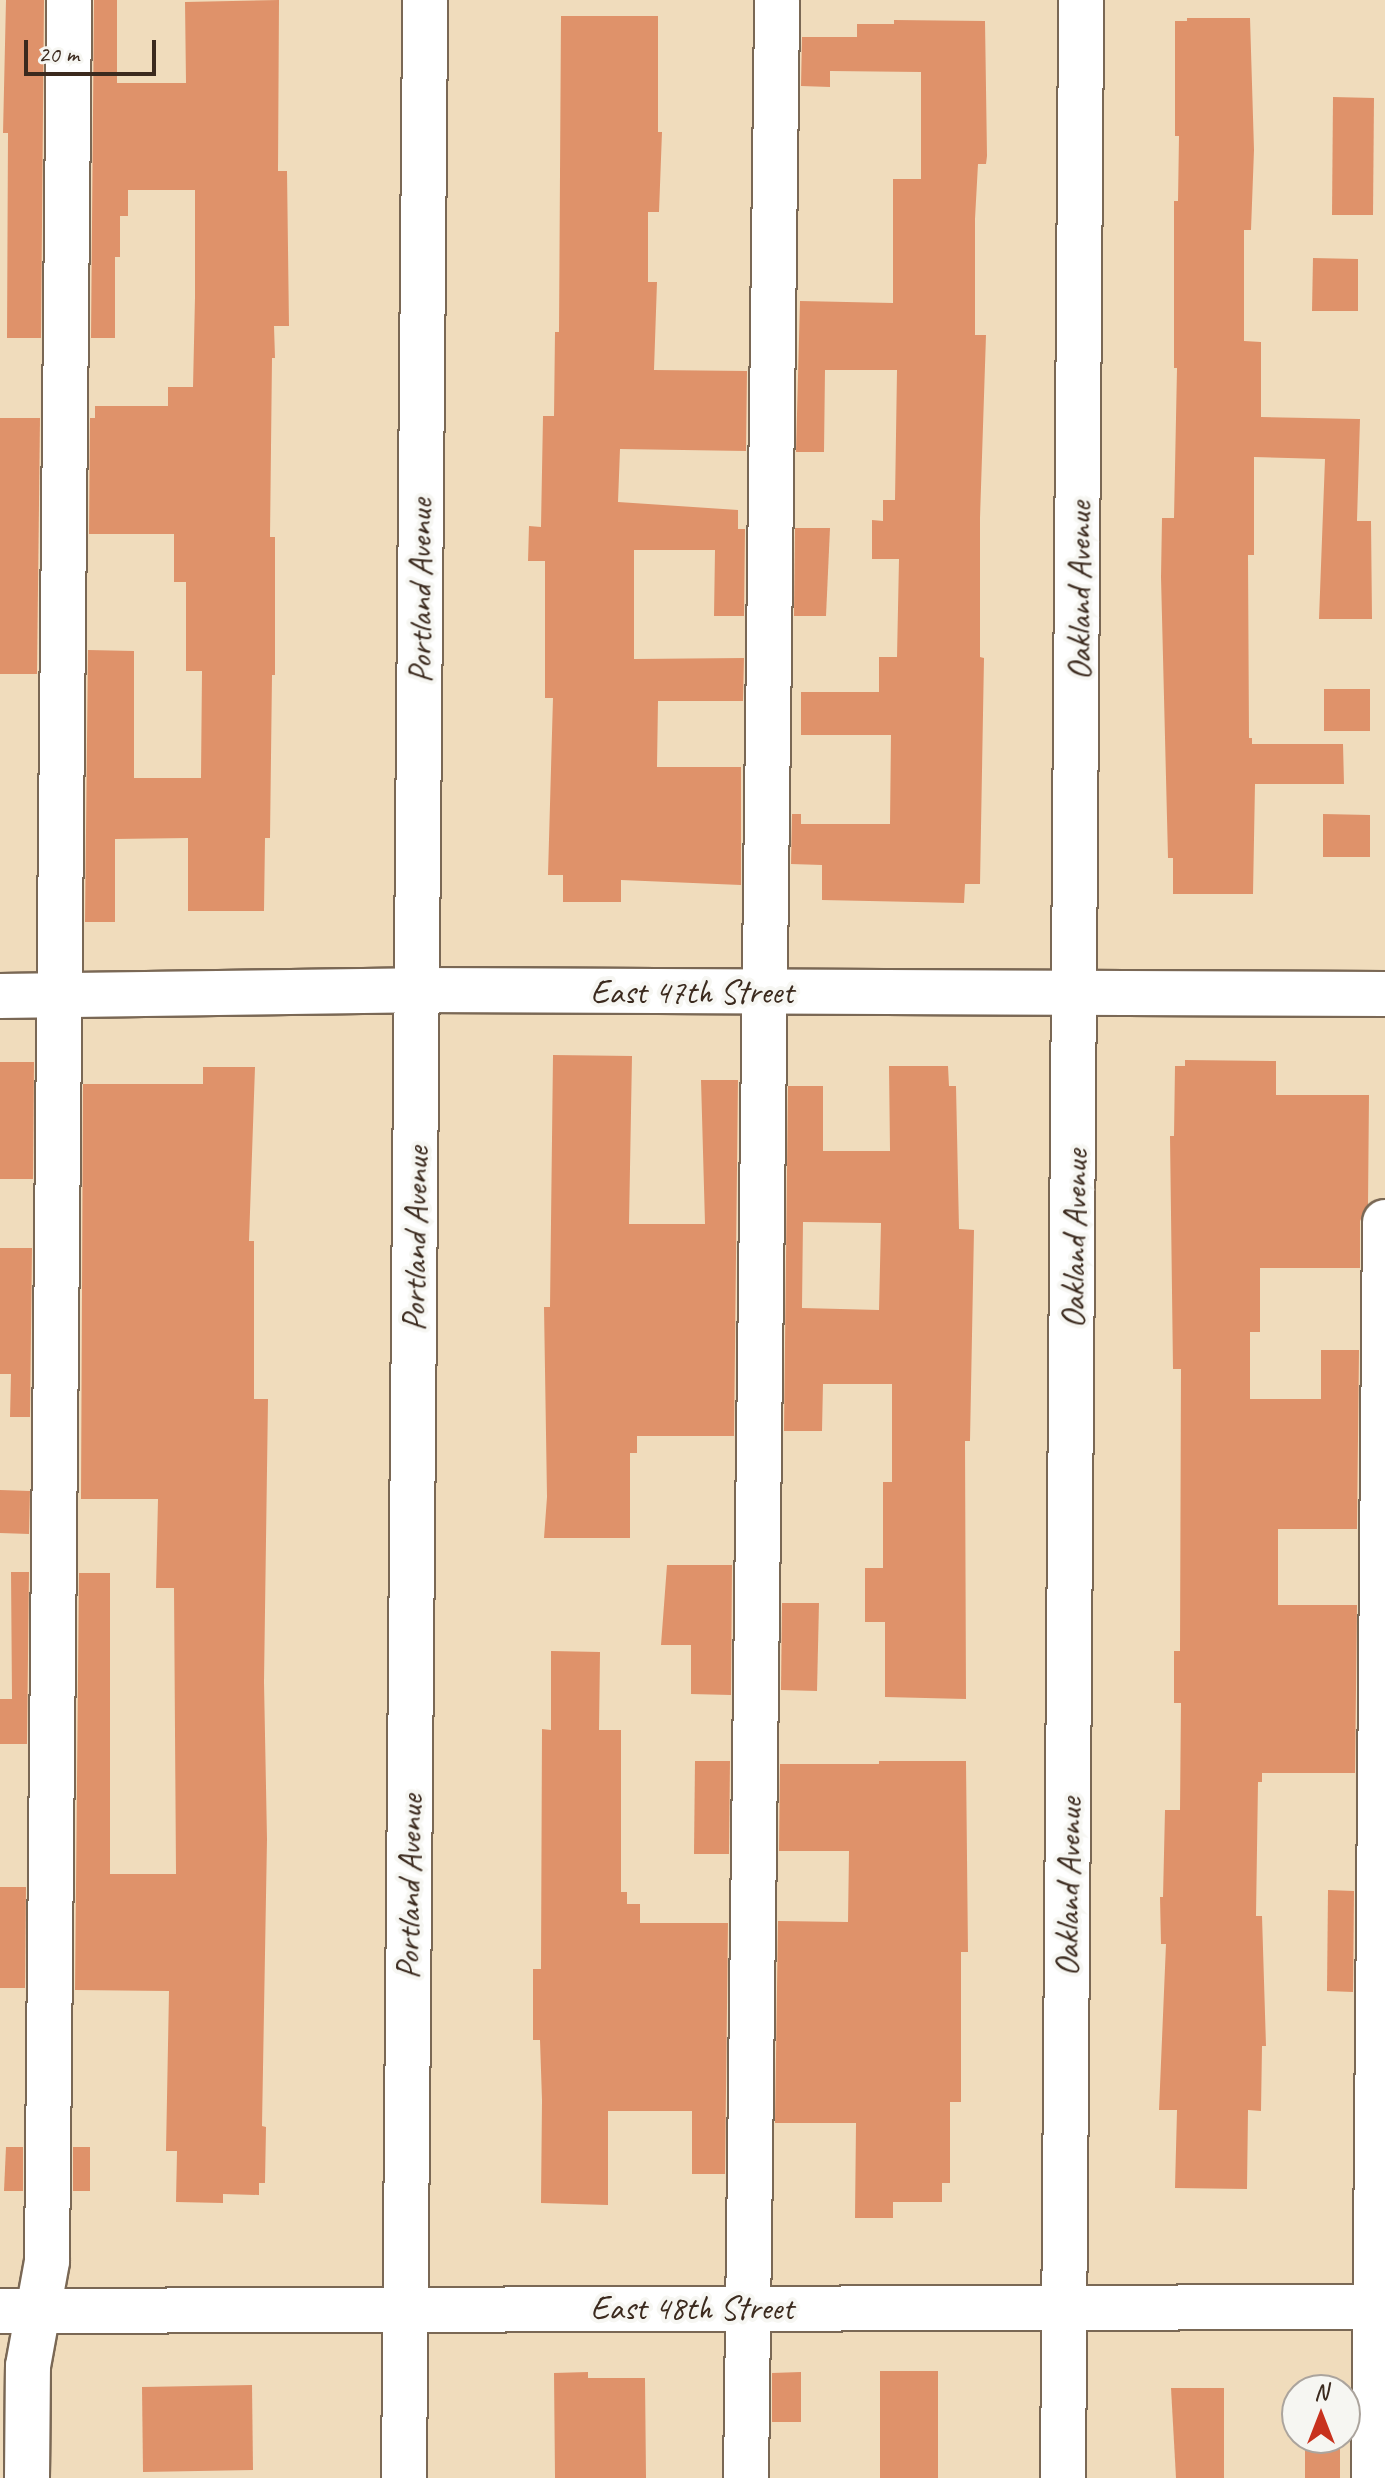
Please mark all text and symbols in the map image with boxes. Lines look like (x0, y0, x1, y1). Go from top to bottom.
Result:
scale bar (28, 24, 160, 74)
text: 20 m (38, 39, 79, 69)
street label: Portland Avenue (400, 499, 440, 683)
street label: Oakland Avenue (1059, 502, 1099, 680)
street label: East 47th Street (590, 972, 794, 1012)
street label: Portland Avenue (393, 1146, 437, 1332)
street label: Oakland Avenue (1052, 1149, 1096, 1329)
street label: Portland Avenue (387, 1794, 431, 1980)
street label: Oakland Avenue (1046, 1797, 1090, 1977)
street label: East 48th Street (590, 2288, 794, 2328)
north arrow (1281, 2374, 1361, 2454)
text: N (1314, 2378, 1328, 2406)

